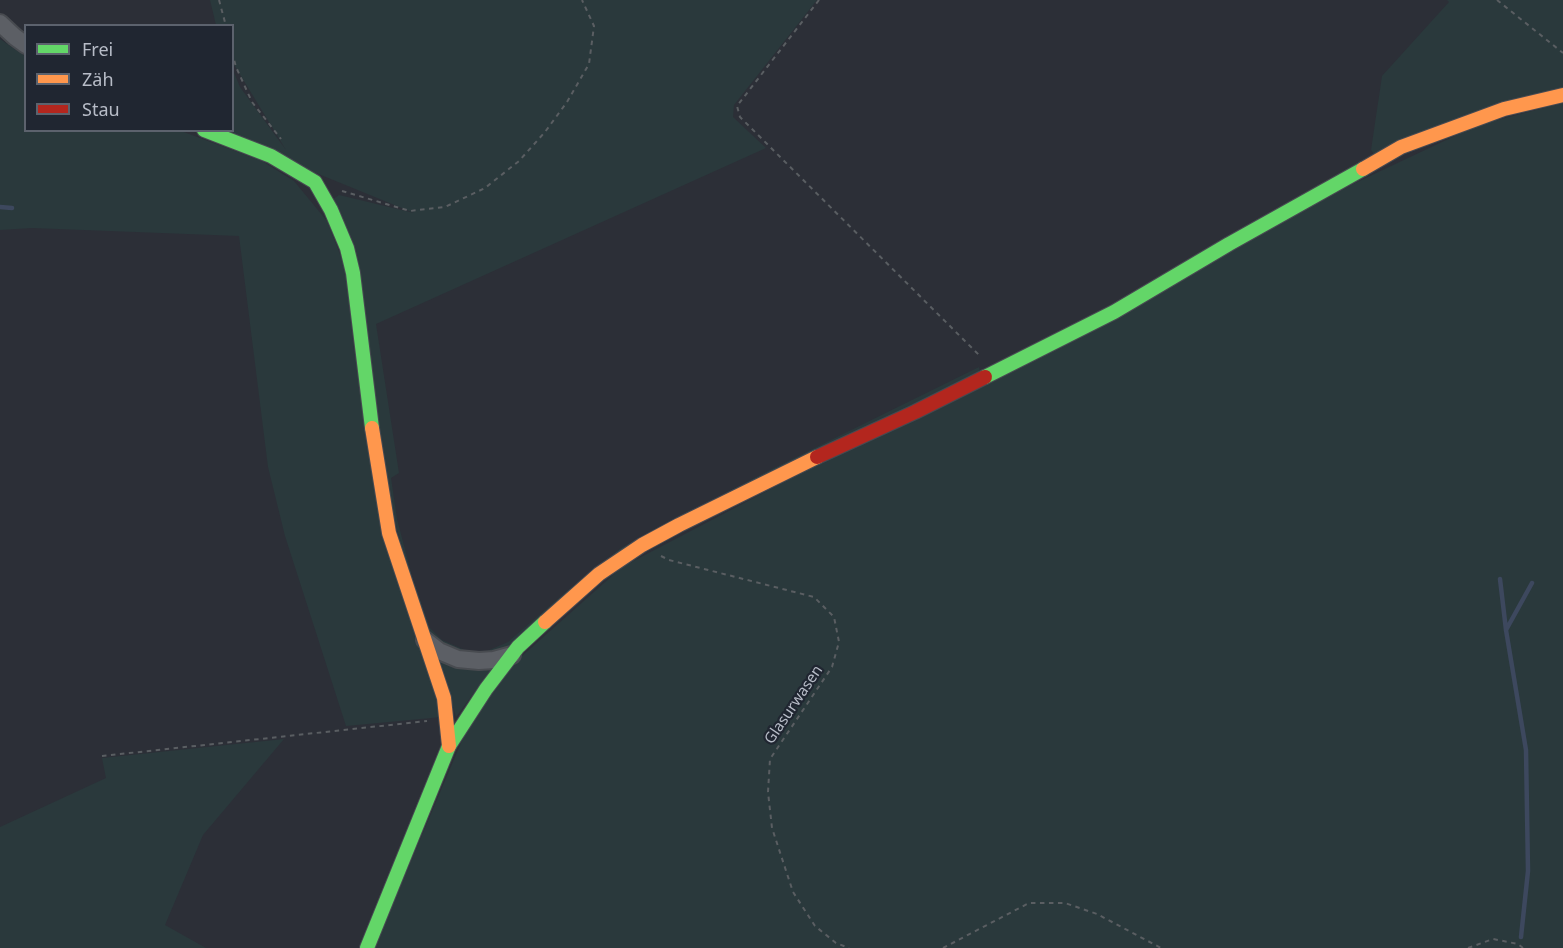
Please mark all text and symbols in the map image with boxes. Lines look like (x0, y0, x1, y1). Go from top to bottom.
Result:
legend (24, 24, 234, 132)
text: Frei (82, 37, 113, 61)
text: Zäh (82, 67, 114, 91)
text: Stau (82, 97, 120, 121)
street label: Glasurwasen (761, 662, 827, 748)

